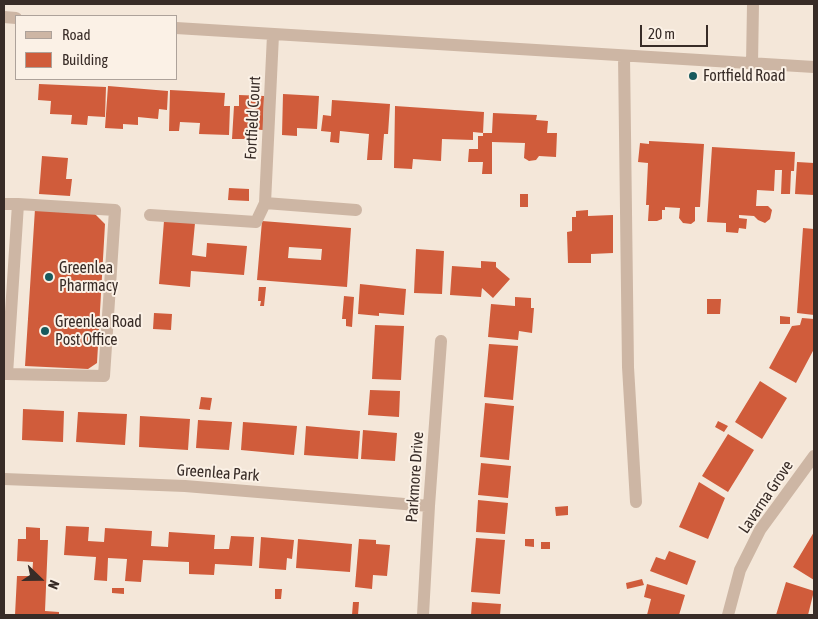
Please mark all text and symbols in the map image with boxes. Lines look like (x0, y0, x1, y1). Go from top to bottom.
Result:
legend (15, 15, 178, 80)
scale bar (643, 15, 710, 47)
text: 20 m (648, 25, 675, 42)
text: Road (62, 26, 91, 43)
text: Building (62, 51, 108, 68)
place label: Fortfield Road (703, 66, 786, 86)
marker: Fortfield Road (687, 70, 699, 82)
street label: Fortfield Court (241, 76, 265, 160)
place label: Greenlea Pharmacy (59, 258, 118, 296)
marker: Greenlea Pharmacy (43, 271, 55, 283)
place label: Greenlea Road Post Office (55, 312, 142, 350)
marker: Greenlea Road Post Office (39, 325, 51, 337)
street label: Parkmore Drive (402, 431, 428, 523)
street label: Lavarna Grove (735, 457, 797, 537)
street label: Greenlea Park (176, 461, 260, 485)
north arrow (15, 554, 65, 604)
text: N (45, 578, 63, 591)

